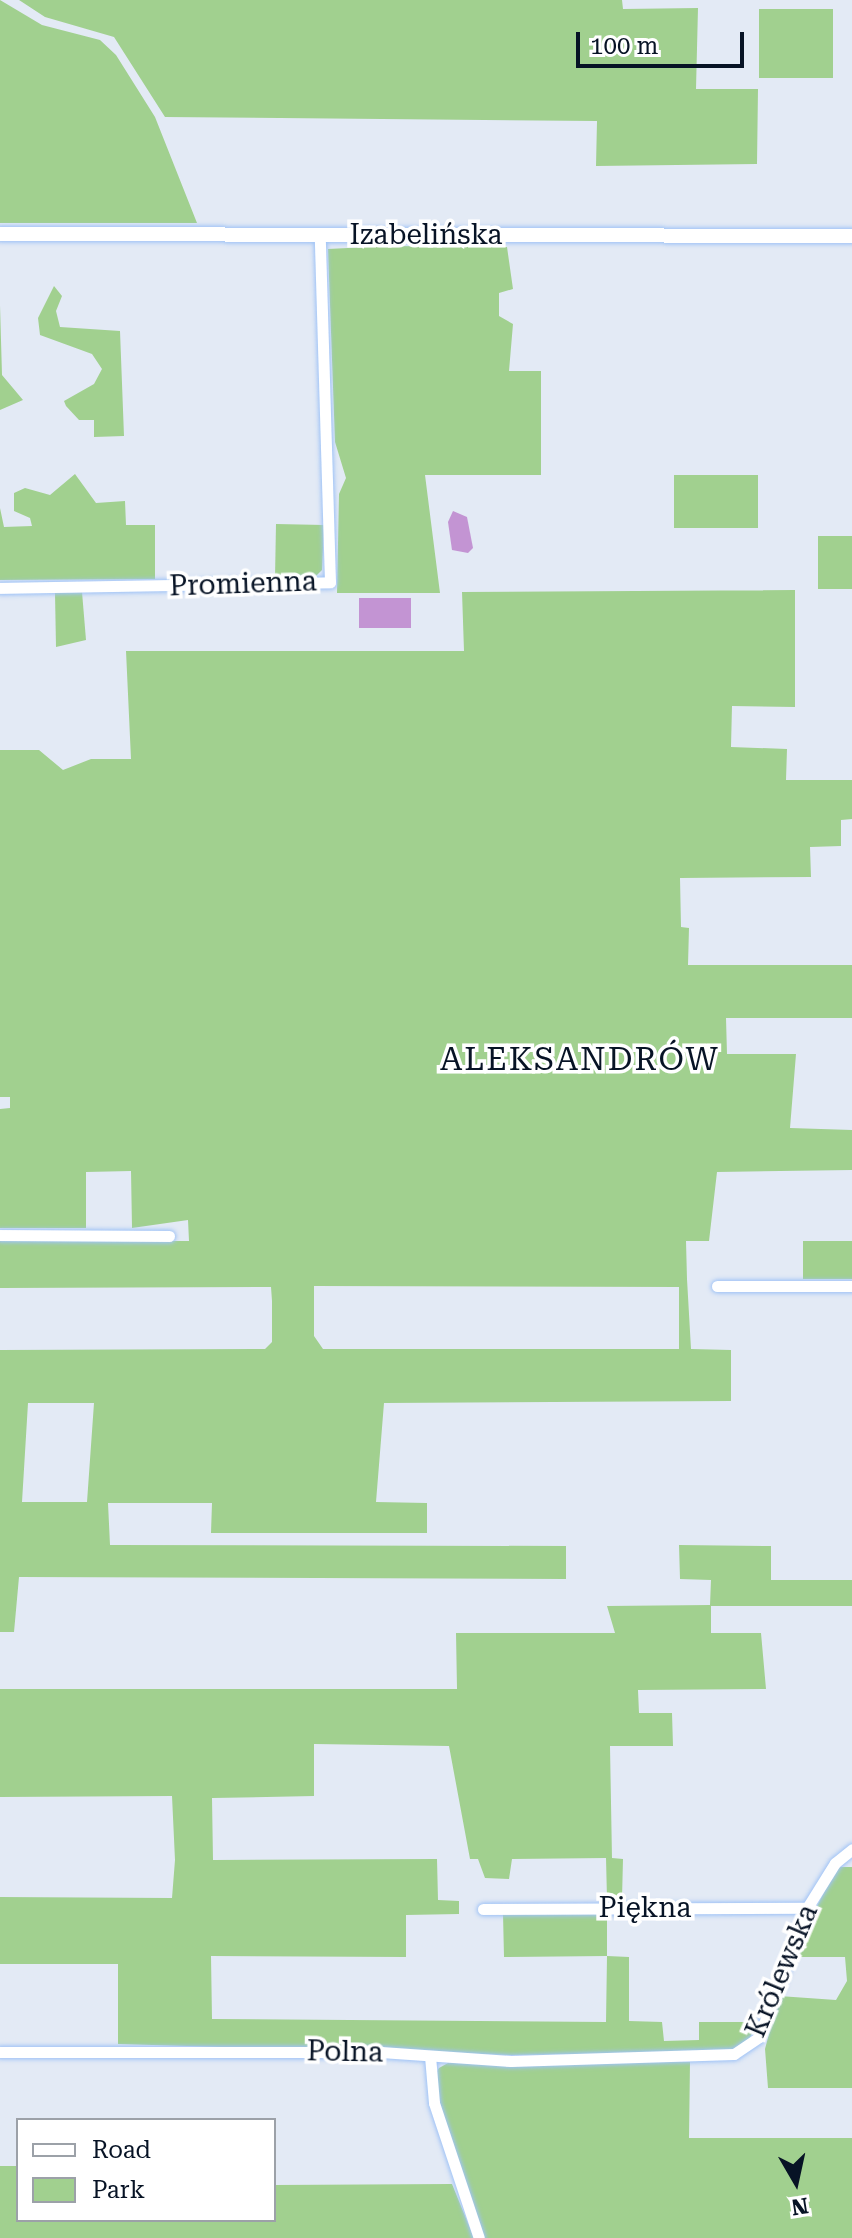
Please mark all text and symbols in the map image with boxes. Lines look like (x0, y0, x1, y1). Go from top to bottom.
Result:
scale bar (580, 16, 748, 66)
text: 100 m (590, 32, 658, 60)
street label: Izabelińska (350, 218, 502, 252)
street label: Promienna (169, 565, 317, 603)
district label: ALEKSANDRÓW (440, 1040, 720, 1078)
street label: Piękna (598, 1891, 692, 1925)
street label: Królewska (739, 1900, 825, 2042)
street label: Polna (306, 2035, 384, 2069)
legend (16, 2118, 276, 2222)
text: Road (92, 2136, 151, 2164)
north arrow (756, 2142, 836, 2222)
text: Park (92, 2176, 145, 2204)
text: N (790, 2193, 810, 2220)

